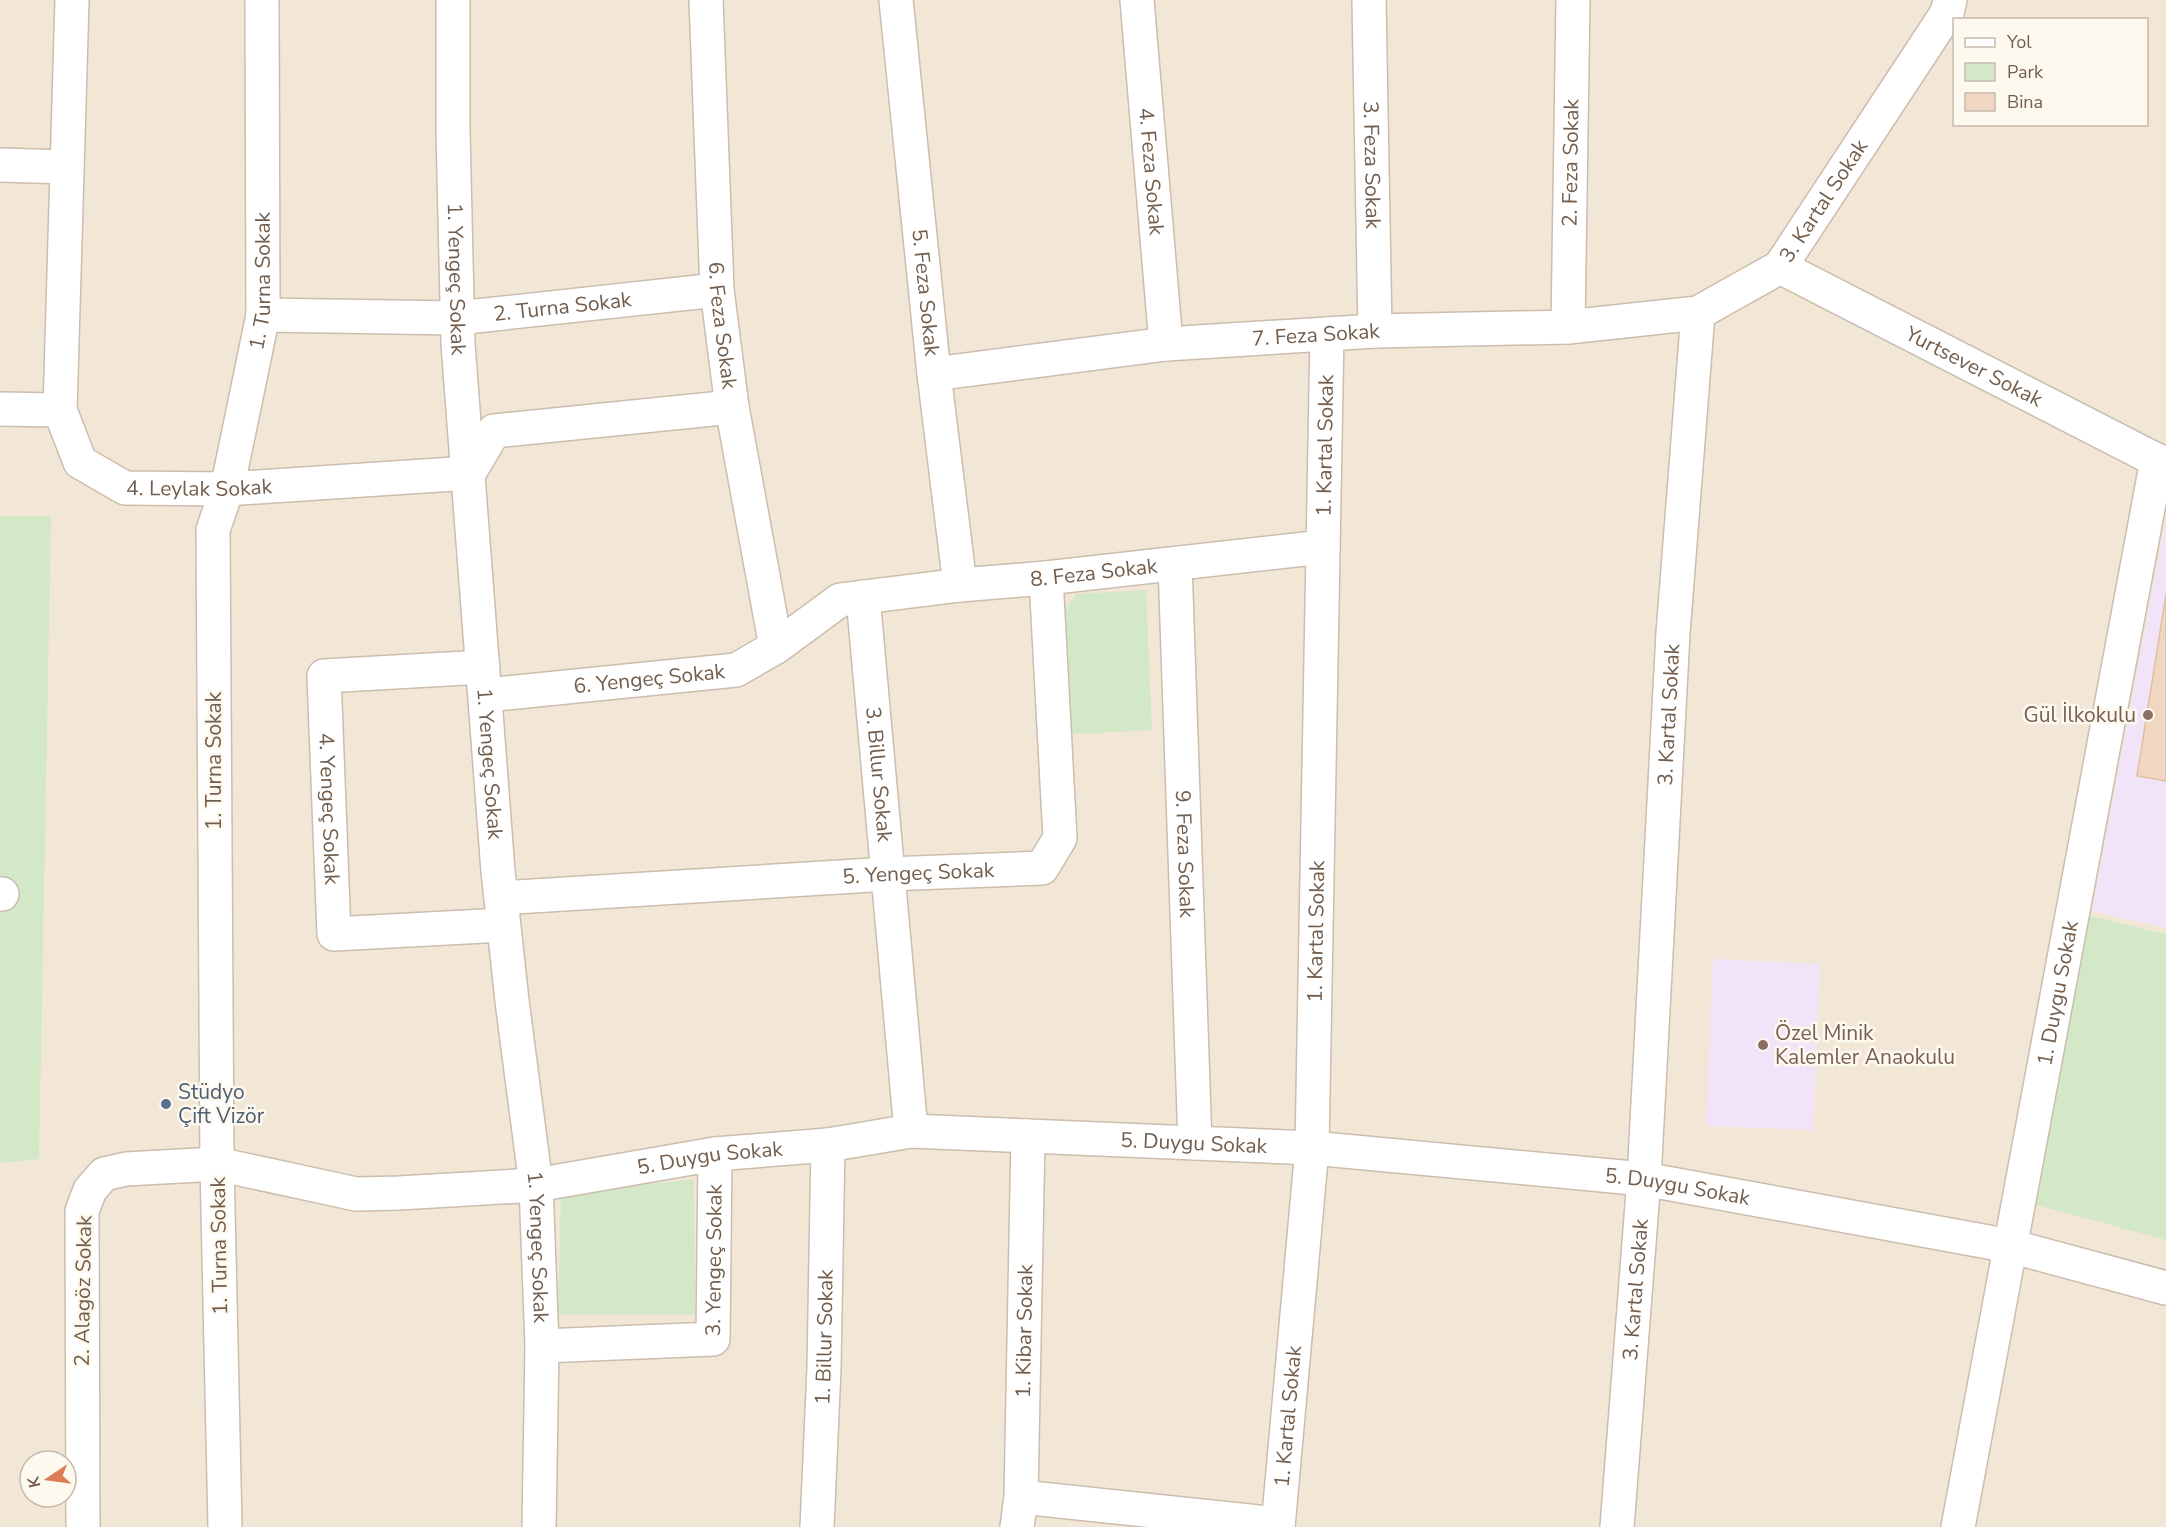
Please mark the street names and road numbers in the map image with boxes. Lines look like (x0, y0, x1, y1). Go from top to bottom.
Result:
street label: 2. Feza Sokak (1556, 98, 1585, 227)
street label: 3. Feza Sokak (1357, 101, 1387, 230)
street label: 4. Feza Sokak (1132, 106, 1171, 237)
street label: 3. Kartal Sokak (1773, 133, 1874, 268)
street label: 1. Yengeç Sokak (441, 203, 473, 357)
street label: 1. Turna Sokak (242, 211, 277, 352)
street label: 5. Feza Sokak (905, 227, 946, 358)
street label: 6. Feza Sokak (702, 261, 744, 391)
street label: 2. Turna Sokak (492, 285, 633, 328)
street label: 7. Feza Sokak (1251, 317, 1381, 353)
street label: Yurtsever Sokak (1900, 319, 2048, 414)
street label: 1. Kartal Sokak (1310, 374, 1340, 517)
street label: 4. Leylak Sokak (126, 472, 273, 503)
street label: 8. Feza Sokak (1029, 552, 1159, 593)
street label: 3. Kartal Sokak (1651, 643, 1686, 786)
street label: 6. Yengeç Sokak (572, 657, 727, 700)
street label: 1. Yengeç Sokak (470, 687, 510, 841)
street label: 1. Turna Sokak (200, 691, 228, 830)
street label: 3. Billur Sokak (859, 705, 899, 844)
street label: 4. Yengeç Sokak (312, 732, 346, 886)
street label: 9. Feza Sokak (1169, 789, 1201, 919)
street label: 5. Yengeç Sokak (841, 856, 995, 891)
street label: 1. Kartal Sokak (1301, 860, 1331, 1003)
street label: 1. Duygu Sokak (2030, 918, 2085, 1068)
street label: 5. Duygu Sokak (1120, 1126, 1268, 1160)
street label: 5. Duygu Sokak (635, 1135, 784, 1181)
street label: 5. Duygu Sokak (1603, 1161, 1753, 1212)
street label: 1. Yengeç Sokak (520, 1169, 555, 1324)
street label: 1. Turna Sokak (204, 1176, 234, 1315)
street label: 3. Yengeç Sokak (699, 1183, 729, 1336)
street label: 2. Alagöz Sokak (68, 1215, 98, 1367)
street label: 3. Kartal Sokak (1616, 1217, 1655, 1362)
street label: 1. Kibar Sokak (1009, 1264, 1040, 1398)
street label: 1. Billur Sokak (808, 1269, 840, 1406)
street label: 1. Kartal Sokak (1268, 1344, 1308, 1488)

